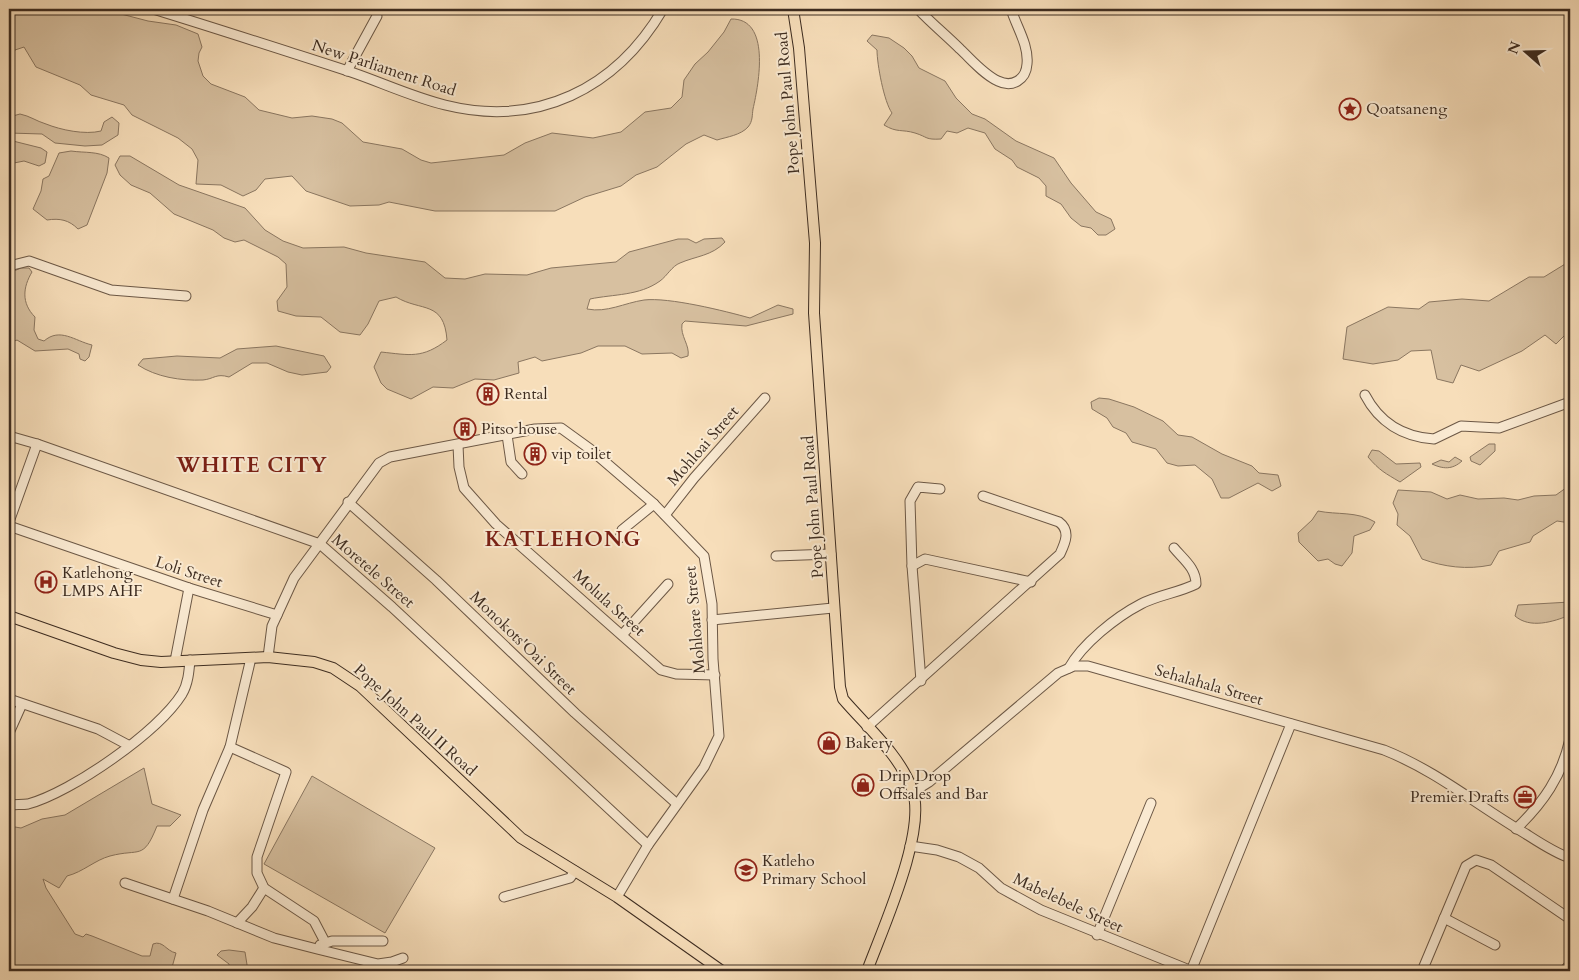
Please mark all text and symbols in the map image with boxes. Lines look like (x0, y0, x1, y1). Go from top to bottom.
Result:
north arrow (1502, 28, 1552, 78)
street label: Pope John Paul Road (771, 30, 805, 175)
street label: New Parliament Road (309, 34, 459, 102)
text: N (1503, 39, 1525, 57)
place icon: Qoatsaneng (1338, 97, 1362, 121)
place label: Qoatsaneng (1366, 98, 1447, 120)
building icon: Rental (476, 382, 500, 406)
place label: Rental (504, 383, 547, 405)
street label: Mohloai Street (662, 401, 744, 491)
building icon: Pitso house (453, 417, 477, 441)
place label: Pitso house (481, 418, 557, 440)
street label: Pope John Paul Road (797, 434, 829, 579)
building icon: vip toilet (523, 442, 547, 466)
place label: vip toilet (551, 443, 611, 465)
district label: WHITE CITY (175, 451, 328, 480)
district label: KATLEHONG (485, 525, 641, 554)
street label: Moretele Street (327, 529, 419, 613)
street label: Loli Street (152, 551, 226, 593)
place label: Katlehong LMPS AHF (62, 562, 142, 602)
street label: Molula Street (568, 565, 650, 641)
street label: Mohloare Street (679, 565, 711, 675)
hospital icon: Katlehong LMPS AHF (34, 570, 58, 594)
street label: Monokots'Oai Street (465, 586, 581, 700)
street label: Pope John Paul II Road (349, 659, 482, 781)
street label: Sehalahala Street (1152, 659, 1266, 711)
shop icon: Bakery (817, 731, 841, 755)
place label: Bakery (845, 732, 893, 754)
place label: Drip Drop Offsales and Bar (879, 765, 988, 805)
shop icon: Drip Drop Offsales and Bar (851, 773, 875, 797)
office icon: Premier Drafts (1513, 785, 1537, 809)
place label: Premier Drafts (1410, 786, 1509, 808)
place label: Katleho Primary School (762, 850, 866, 890)
school or university icon: Katleho Primary School (734, 858, 758, 882)
street label: Mabelebele Street (1009, 868, 1127, 938)

